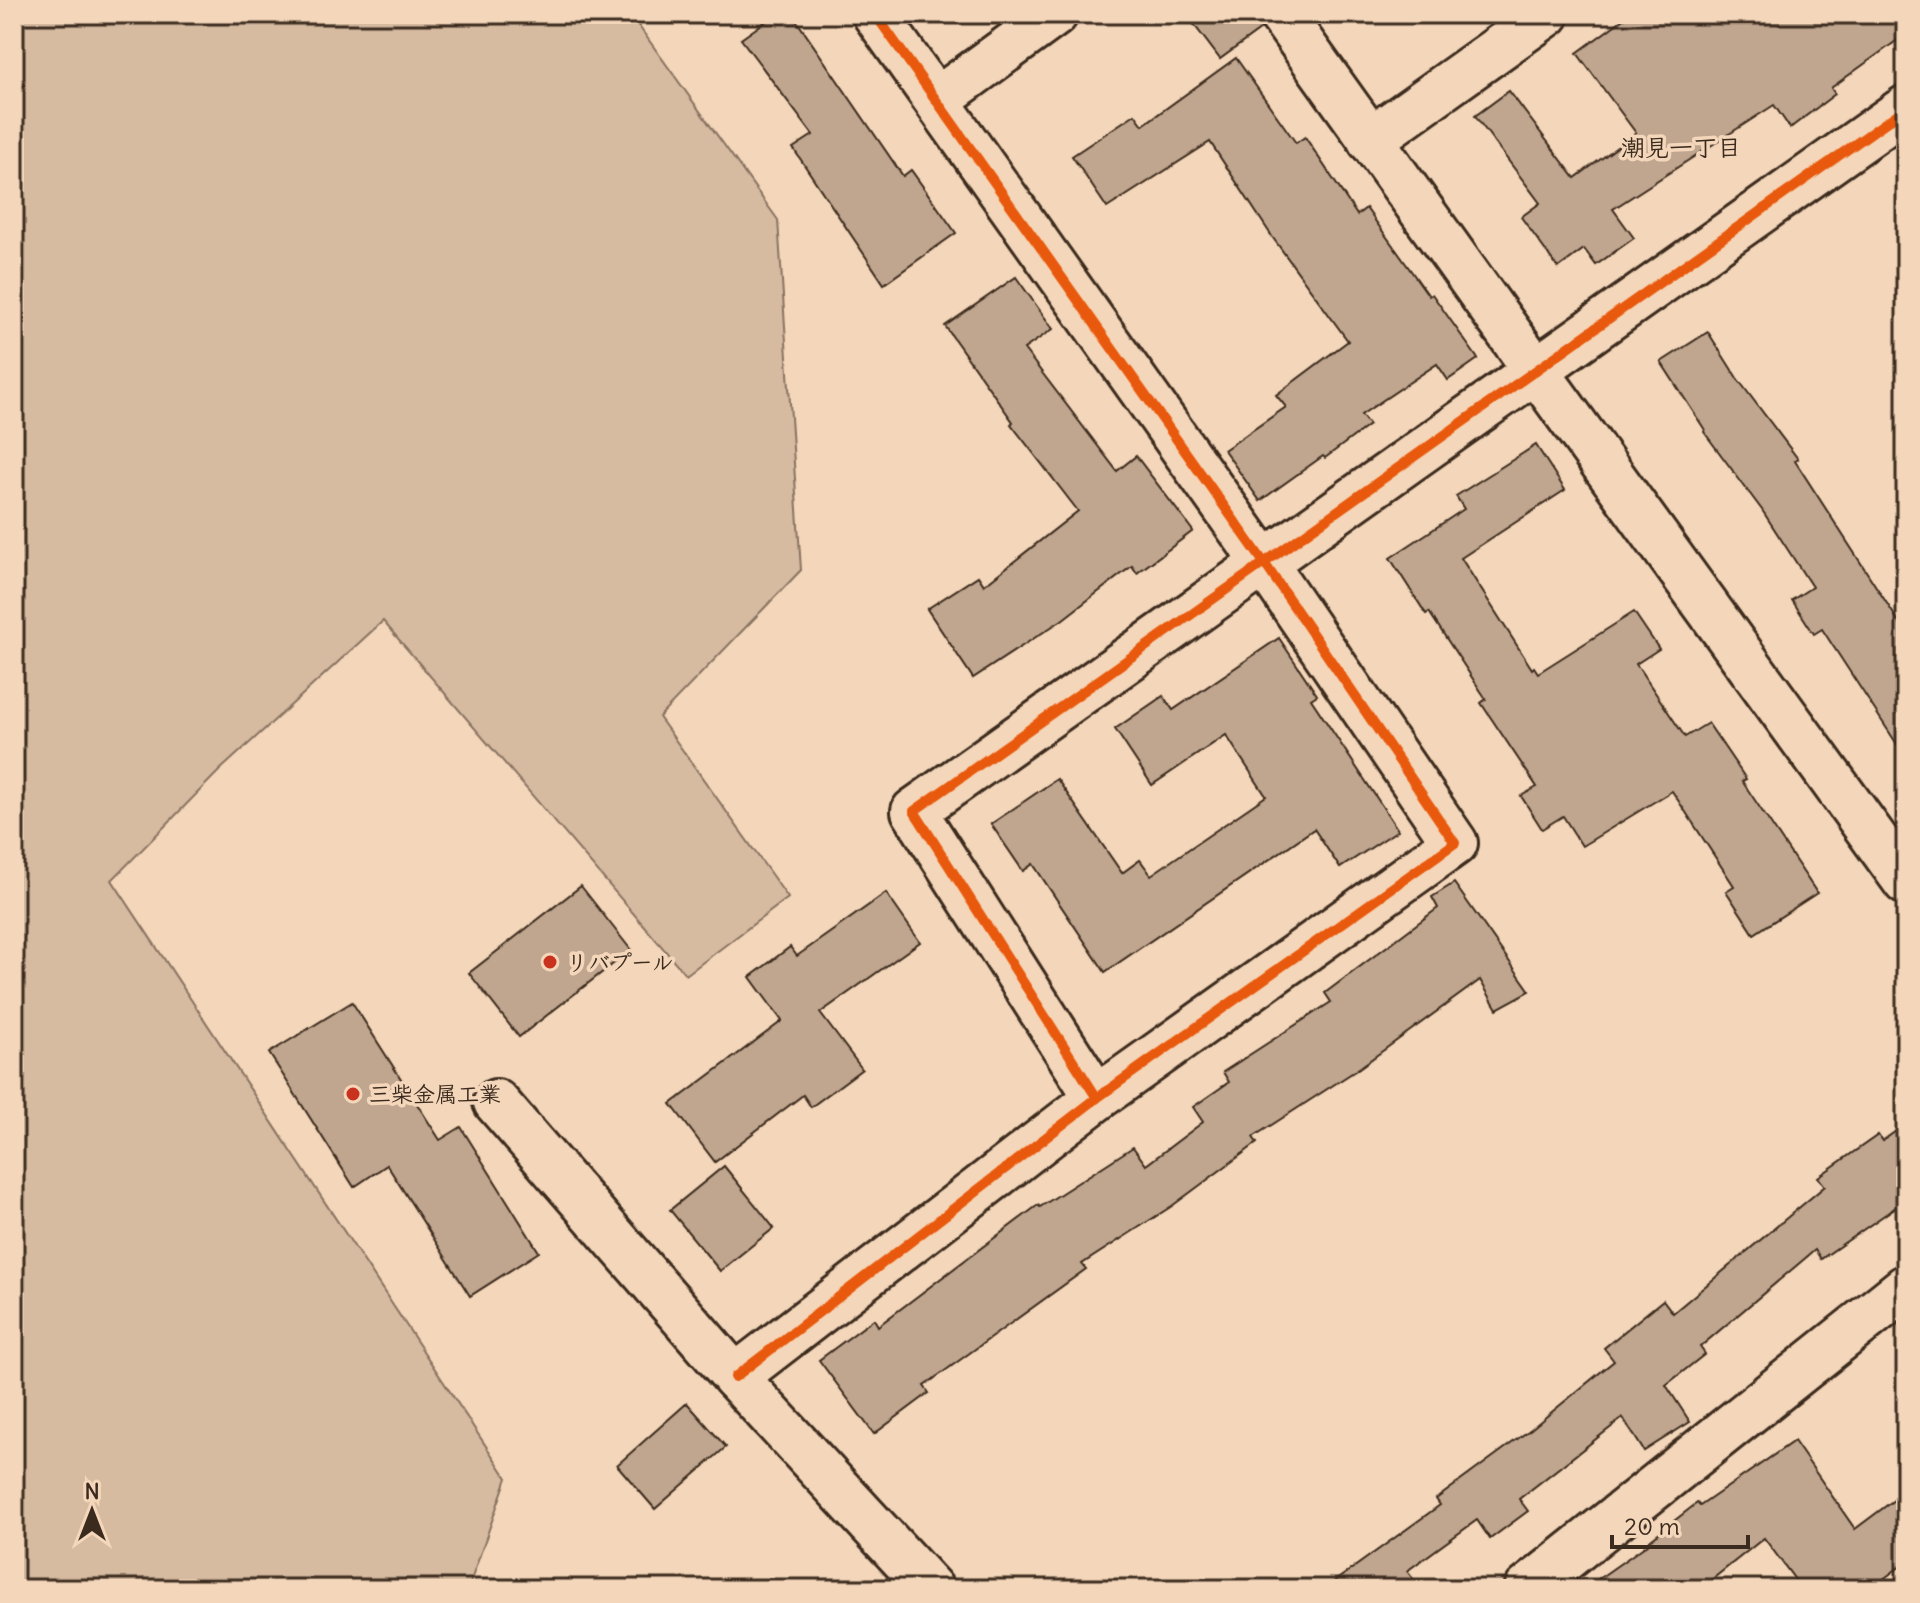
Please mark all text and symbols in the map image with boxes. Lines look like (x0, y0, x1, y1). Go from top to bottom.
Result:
district label: 潮見一丁目 (1621, 132, 1741, 162)
place label: リバプール (566, 948, 674, 976)
marker: リバプール (541, 953, 559, 971)
place label: 三柴金属工業 (369, 1080, 501, 1108)
marker: 三柴金属工業 (344, 1085, 362, 1103)
north arrow (52, 1471, 132, 1551)
text: N (84, 1477, 100, 1505)
scale bar (1612, 1499, 1748, 1549)
text: 20 m (1624, 1511, 1680, 1541)

